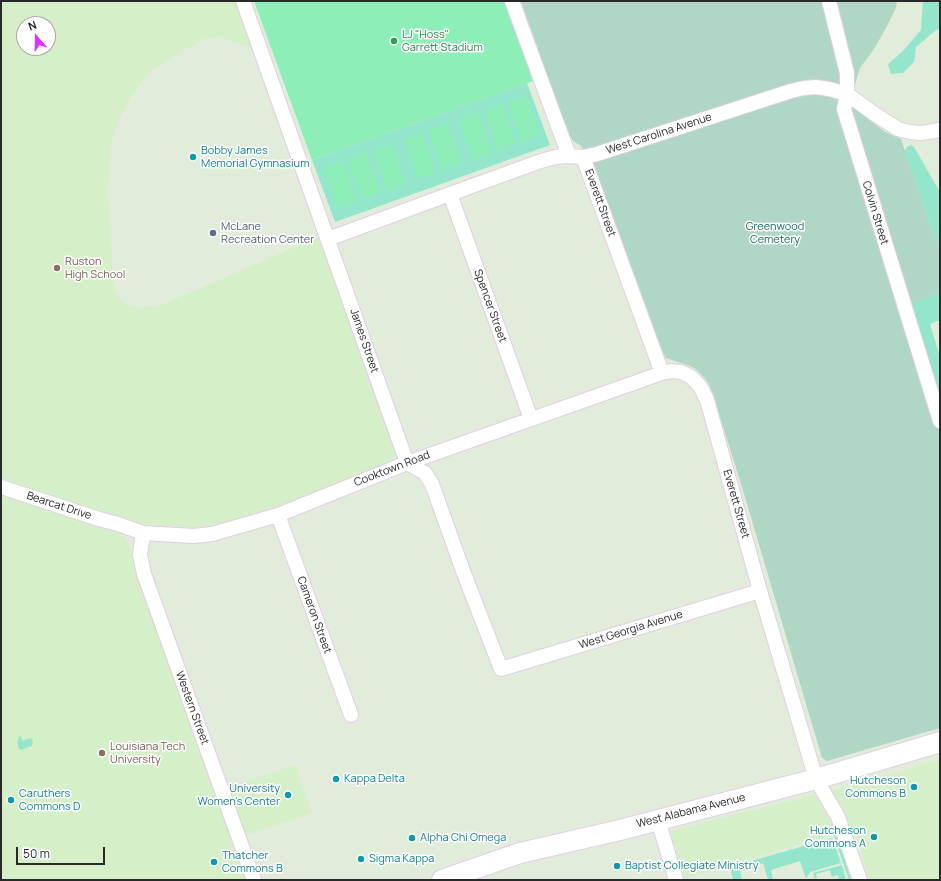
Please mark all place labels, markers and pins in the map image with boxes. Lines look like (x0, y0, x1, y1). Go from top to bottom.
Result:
place label: LJ "Hoss" Garrett Stadium (402, 28, 483, 54)
marker: LJ "Hoss" Garrett Stadium (389, 36, 399, 46)
place label: Bobby James Memorial Gymnasium (201, 144, 309, 170)
marker: Bobby James Memorial Gymnasium (188, 152, 198, 162)
place label: McLane Recreation Center (221, 220, 314, 246)
marker: McLane Recreation Center (208, 228, 218, 238)
place label: Ruston High School (65, 255, 125, 281)
marker: Ruston High School (52, 263, 62, 273)
place label: Louisiana Tech University (110, 740, 185, 766)
marker: Louisiana Tech University (97, 748, 107, 758)
place label: Kappa Delta (344, 772, 405, 786)
marker: Kappa Delta (331, 774, 341, 784)
place label: Hutcheson Commons B (845, 774, 906, 800)
place label: University Women's Center (198, 782, 280, 808)
marker: Hutcheson Commons B (909, 782, 919, 792)
place label: Caruthers Commons D (19, 787, 80, 813)
marker: University Women's Center (283, 790, 293, 800)
marker: Caruthers Commons D (6, 795, 16, 805)
place label: Hutcheson Commons A (805, 824, 866, 850)
place label: Alpha Chi Omega (420, 831, 506, 845)
marker: Hutcheson Commons A (869, 832, 879, 842)
marker: Alpha Chi Omega (407, 833, 417, 843)
place label: Thatcher Commons B (222, 849, 283, 875)
place label: Sigma Kappa (369, 852, 434, 866)
marker: Sigma Kappa (356, 854, 366, 864)
marker: Thatcher Commons B (209, 857, 219, 867)
place label: Baptist Collegiate Ministry (625, 859, 758, 873)
marker: Baptist Collegiate Ministry (612, 861, 622, 871)

